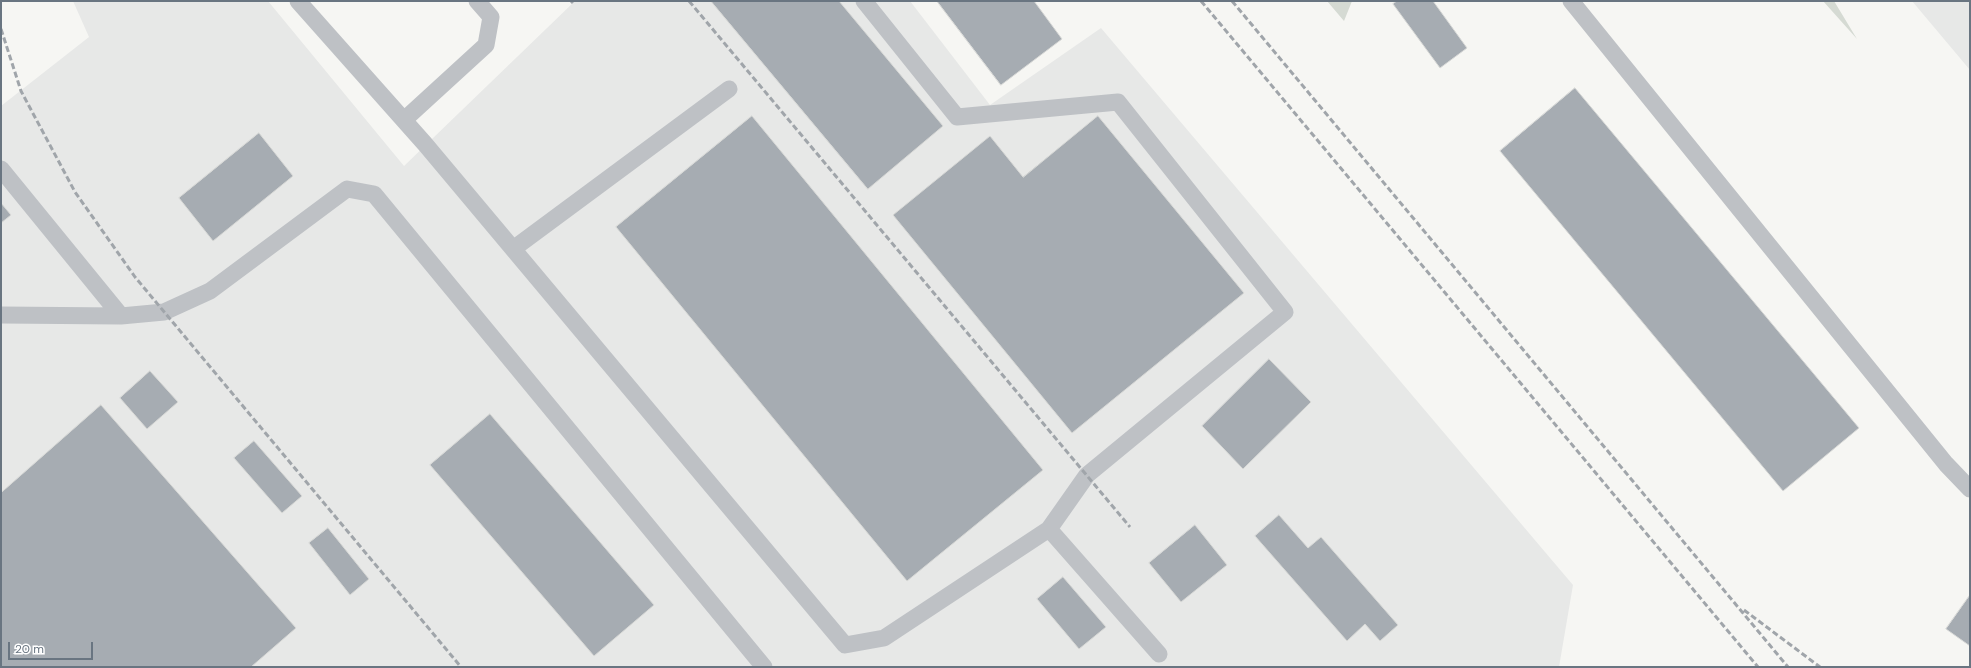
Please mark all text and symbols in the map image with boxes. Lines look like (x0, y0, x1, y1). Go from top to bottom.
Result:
scale bar (10, 634, 95, 660)
text: 20 m (15, 641, 44, 657)

